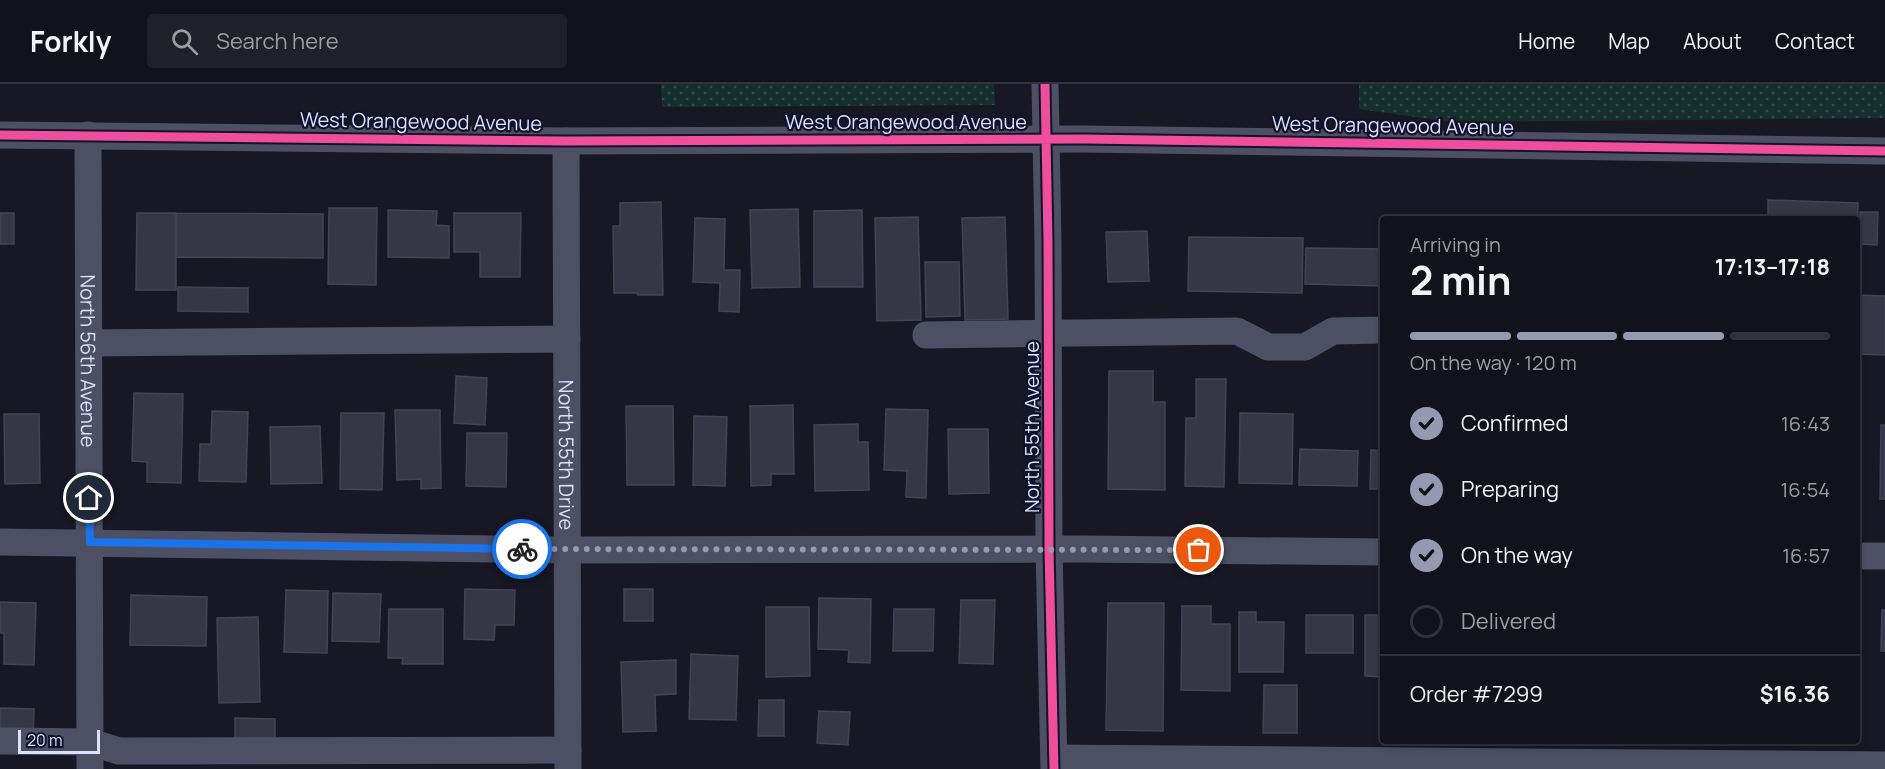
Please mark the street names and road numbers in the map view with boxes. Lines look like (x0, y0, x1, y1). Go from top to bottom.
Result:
street label: West Orangewood Avenue (300, 105, 542, 137)
street label: West Orangewood Avenue (785, 108, 1027, 135)
street label: West Orangewood Avenue (1272, 109, 1514, 141)
street label: North 56th Avenue (75, 274, 102, 448)
street label: North 55th Avenue (1018, 341, 1045, 513)
street label: North 55th Drive (553, 380, 581, 530)

